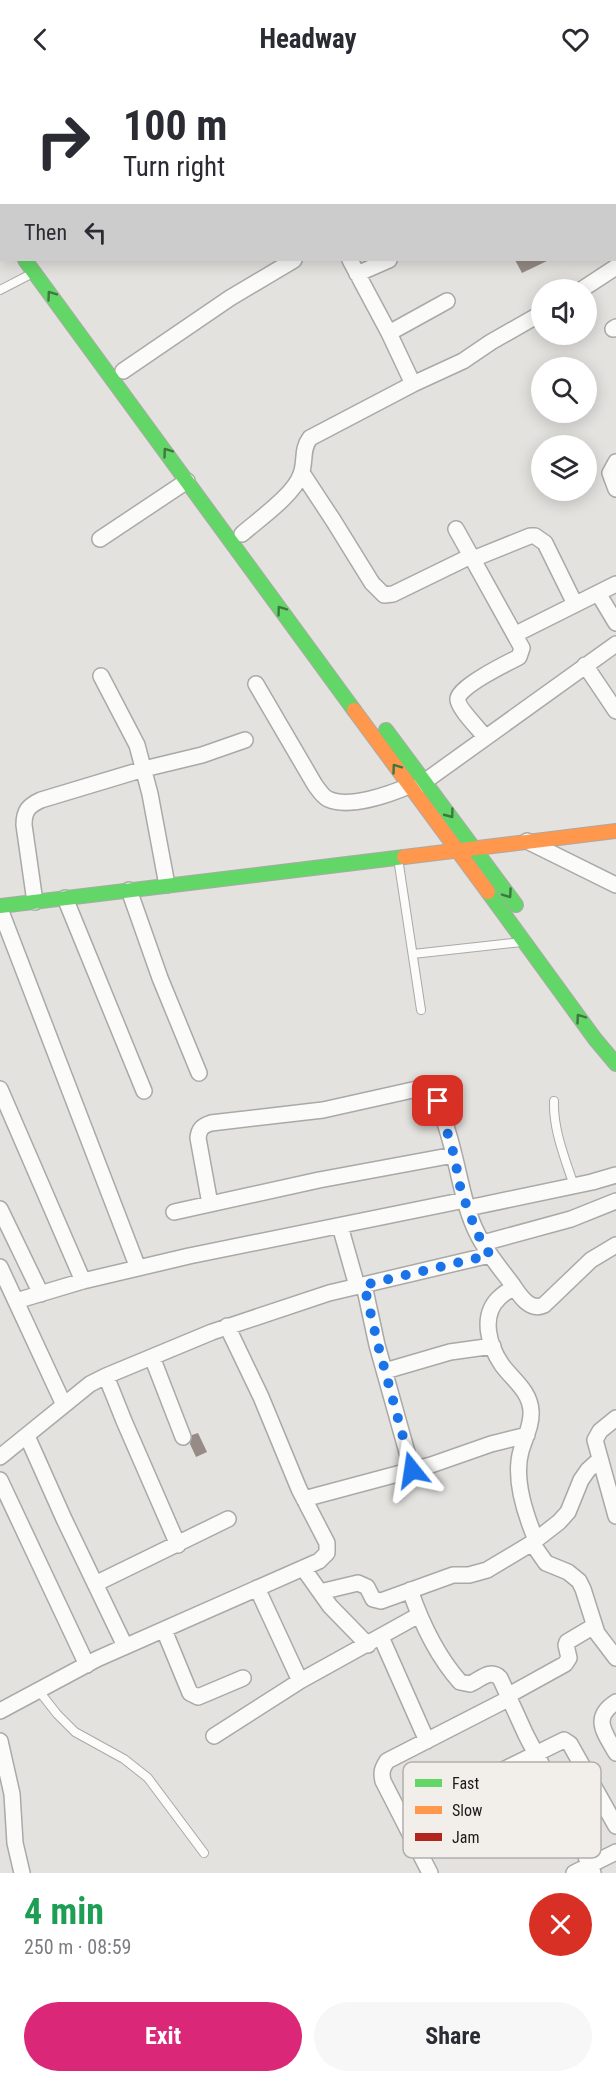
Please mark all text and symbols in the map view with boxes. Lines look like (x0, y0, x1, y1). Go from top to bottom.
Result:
icon: back (24, 23, 57, 56)
text: Headway (259, 23, 357, 55)
icon: heart (559, 23, 592, 56)
text: 100 m (123, 101, 228, 150)
icon: right (24, 102, 102, 180)
text: Turn right (123, 151, 225, 183)
icon: left (79, 216, 112, 249)
text: Then (24, 220, 67, 245)
map controls (531, 279, 597, 501)
button: sound (531, 279, 597, 345)
one-way arrow (47, 291, 58, 302)
button: search (531, 357, 597, 423)
button: layers (531, 435, 597, 501)
one-way arrow (163, 448, 174, 459)
one-way arrow (277, 605, 288, 616)
one-way arrow (392, 763, 403, 774)
one-way arrow (442, 808, 453, 819)
one-way arrow (501, 888, 512, 899)
one-way arrow (576, 1014, 587, 1025)
pin (412, 1075, 463, 1126)
icon: arrive (421, 1084, 454, 1117)
position arrow (380, 1438, 444, 1502)
legend (403, 1762, 601, 1858)
text: Fast (452, 1774, 479, 1793)
text: Slow (452, 1801, 482, 1820)
text: Jam (452, 1828, 479, 1847)
text: 4 min (24, 1891, 104, 1933)
button: close (529, 1893, 592, 1956)
text: 250 m · 08:59 (24, 1935, 131, 1959)
button: Exit (24, 2002, 302, 2071)
button: Share (314, 2002, 592, 2071)

